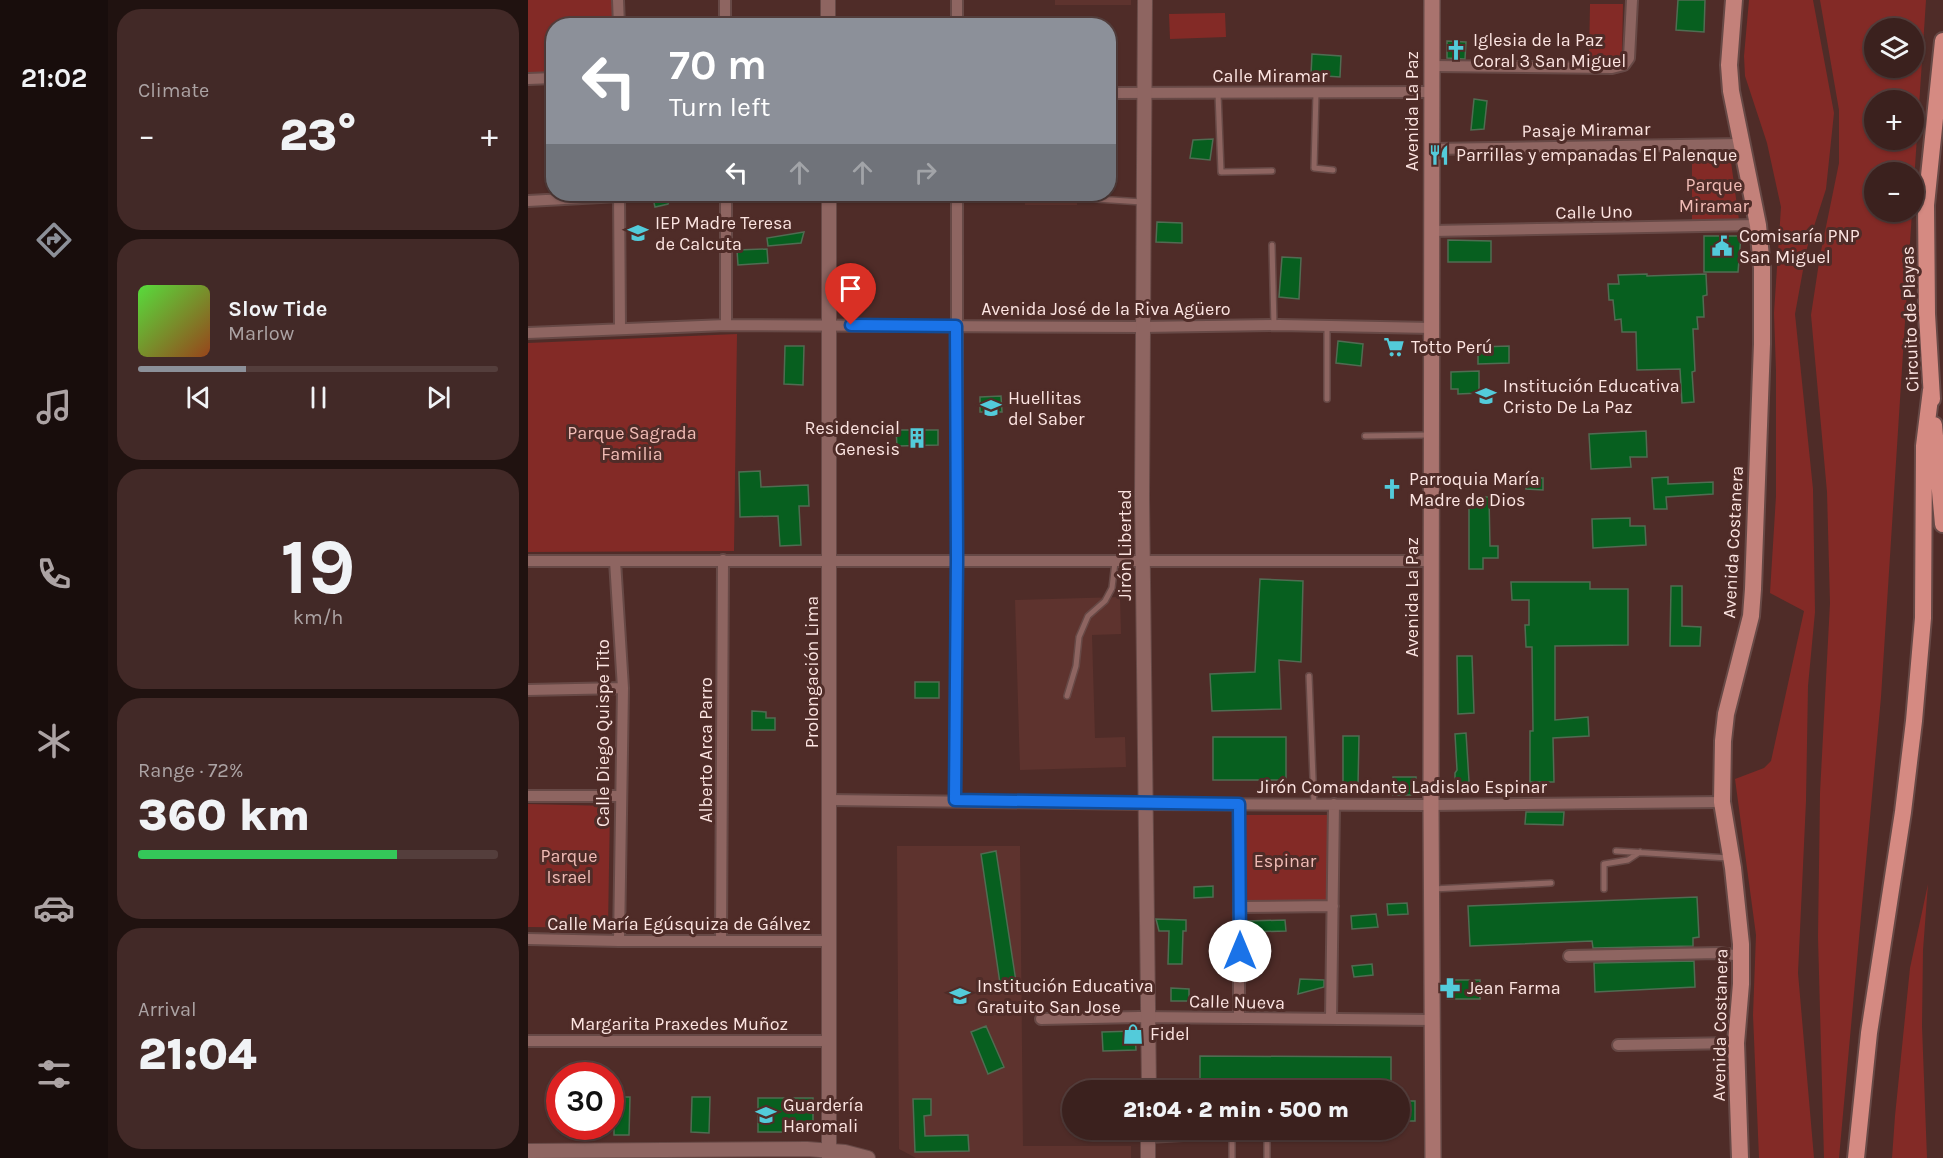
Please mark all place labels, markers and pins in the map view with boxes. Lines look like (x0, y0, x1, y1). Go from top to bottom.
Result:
place label: Iglesia de la Paz Coral 3 San Miguel (1473, 29, 1626, 72)
church icon: Iglesia de la Paz Coral 3 San Miguel (1444, 38, 1468, 62)
restaurant icon: Parrillas y empanadas El Palenque (1427, 143, 1451, 167)
place label: Parrillas y empanadas El Palenque (1456, 144, 1737, 166)
place label: IEP Madre Teresa de Calcuta (655, 212, 792, 255)
school or university icon: IEP Madre Teresa de Calcuta (626, 221, 650, 245)
place label: Comisaría PNP San Miguel (1739, 225, 1860, 268)
public building icon: Comisaría PNP San Miguel (1710, 234, 1734, 258)
pin (825, 263, 876, 325)
supermarket icon: Totto Perú (1382, 335, 1406, 359)
place label: Totto Perú (1411, 336, 1493, 358)
place label: Institución Educativa Cristo De La Paz (1503, 375, 1680, 418)
school or university icon: Institución Educativa Cristo De La Paz (1474, 384, 1498, 408)
place label: Huellitas del Saber (1008, 387, 1085, 430)
school or university icon: Huellitas del Saber (979, 396, 1003, 420)
place label: Residencial Genesis (805, 417, 900, 460)
building icon: Residencial Genesis (905, 426, 929, 450)
place label: Parroquia María Madre de Dios (1409, 468, 1540, 511)
church icon: Parroquia María Madre de Dios (1380, 477, 1404, 501)
place label: Institución Educativa Gratuito San Jose (977, 975, 1154, 1018)
pharmacy icon: Jean Farma (1438, 976, 1462, 1000)
place label: Jean Farma (1467, 977, 1561, 999)
school or university icon: Institución Educativa Gratuito San Jose (948, 984, 972, 1008)
shop icon: Fidel (1121, 1022, 1145, 1046)
place label: Fidel (1150, 1023, 1190, 1045)
place label: Guardería Haromali (783, 1094, 864, 1137)
school or university icon: Guardería Haromali (754, 1103, 778, 1127)

